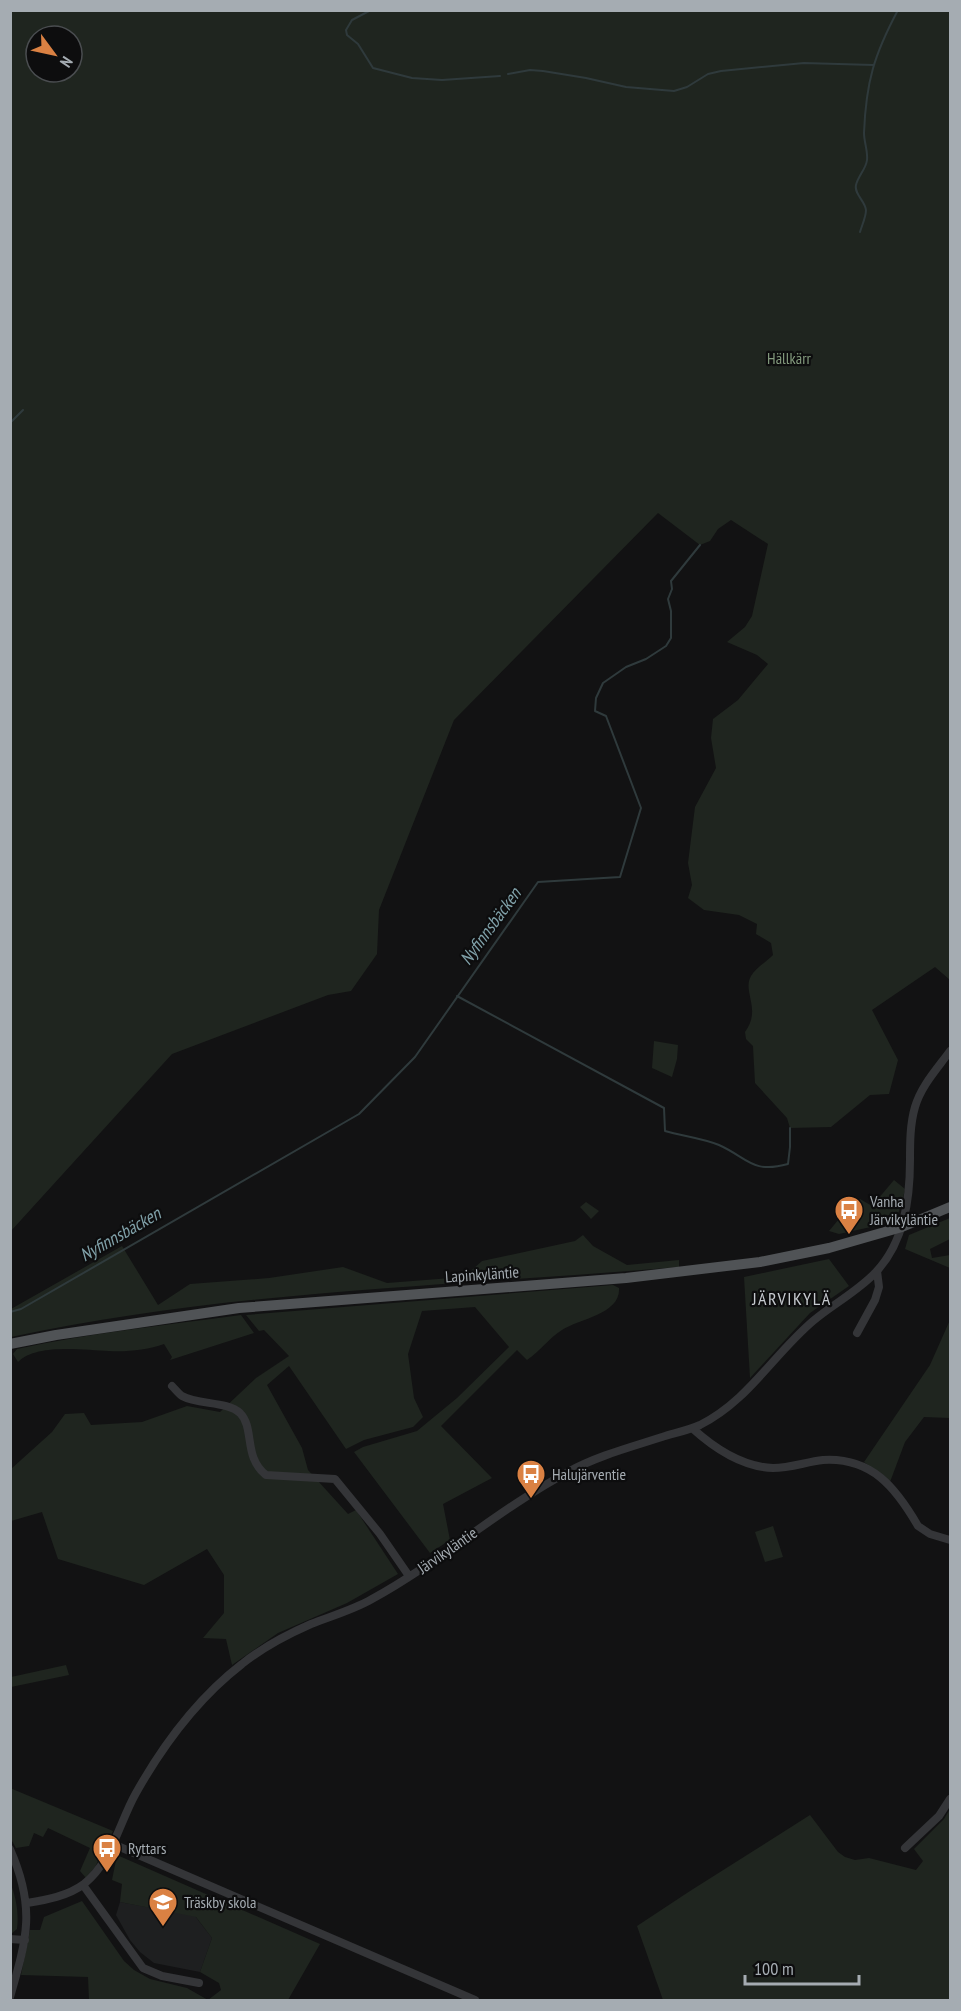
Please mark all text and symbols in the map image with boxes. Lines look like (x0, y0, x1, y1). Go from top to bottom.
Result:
north arrow (24, 24, 84, 84)
text: N (56, 53, 77, 71)
park label: Hällkärr (767, 348, 812, 368)
water label: Nyfinnsbäcken (454, 882, 526, 969)
place label: Vanha Järvikyläntie (869, 1191, 938, 1229)
bus stop icon: Vanha Järvikyläntie (833, 1194, 865, 1236)
water label: Nyfinnsbäcken (75, 1201, 166, 1266)
street label: Lapinkyläntie (444, 1261, 520, 1287)
district label: JÄRVIKYLÄ (751, 1287, 832, 1310)
bus stop icon: Halujärventie (515, 1458, 547, 1500)
place label: Halujärventie (552, 1464, 626, 1484)
street label: Järvikyläntie (413, 1522, 481, 1578)
bus stop icon: Ryttars (91, 1832, 123, 1874)
place label: Ryttars (128, 1838, 166, 1858)
school or university icon: Träskby skola (147, 1886, 179, 1928)
place label: Träskby skola (184, 1892, 256, 1912)
scale bar (745, 1948, 859, 1986)
text: 100 m (754, 1957, 794, 1980)

